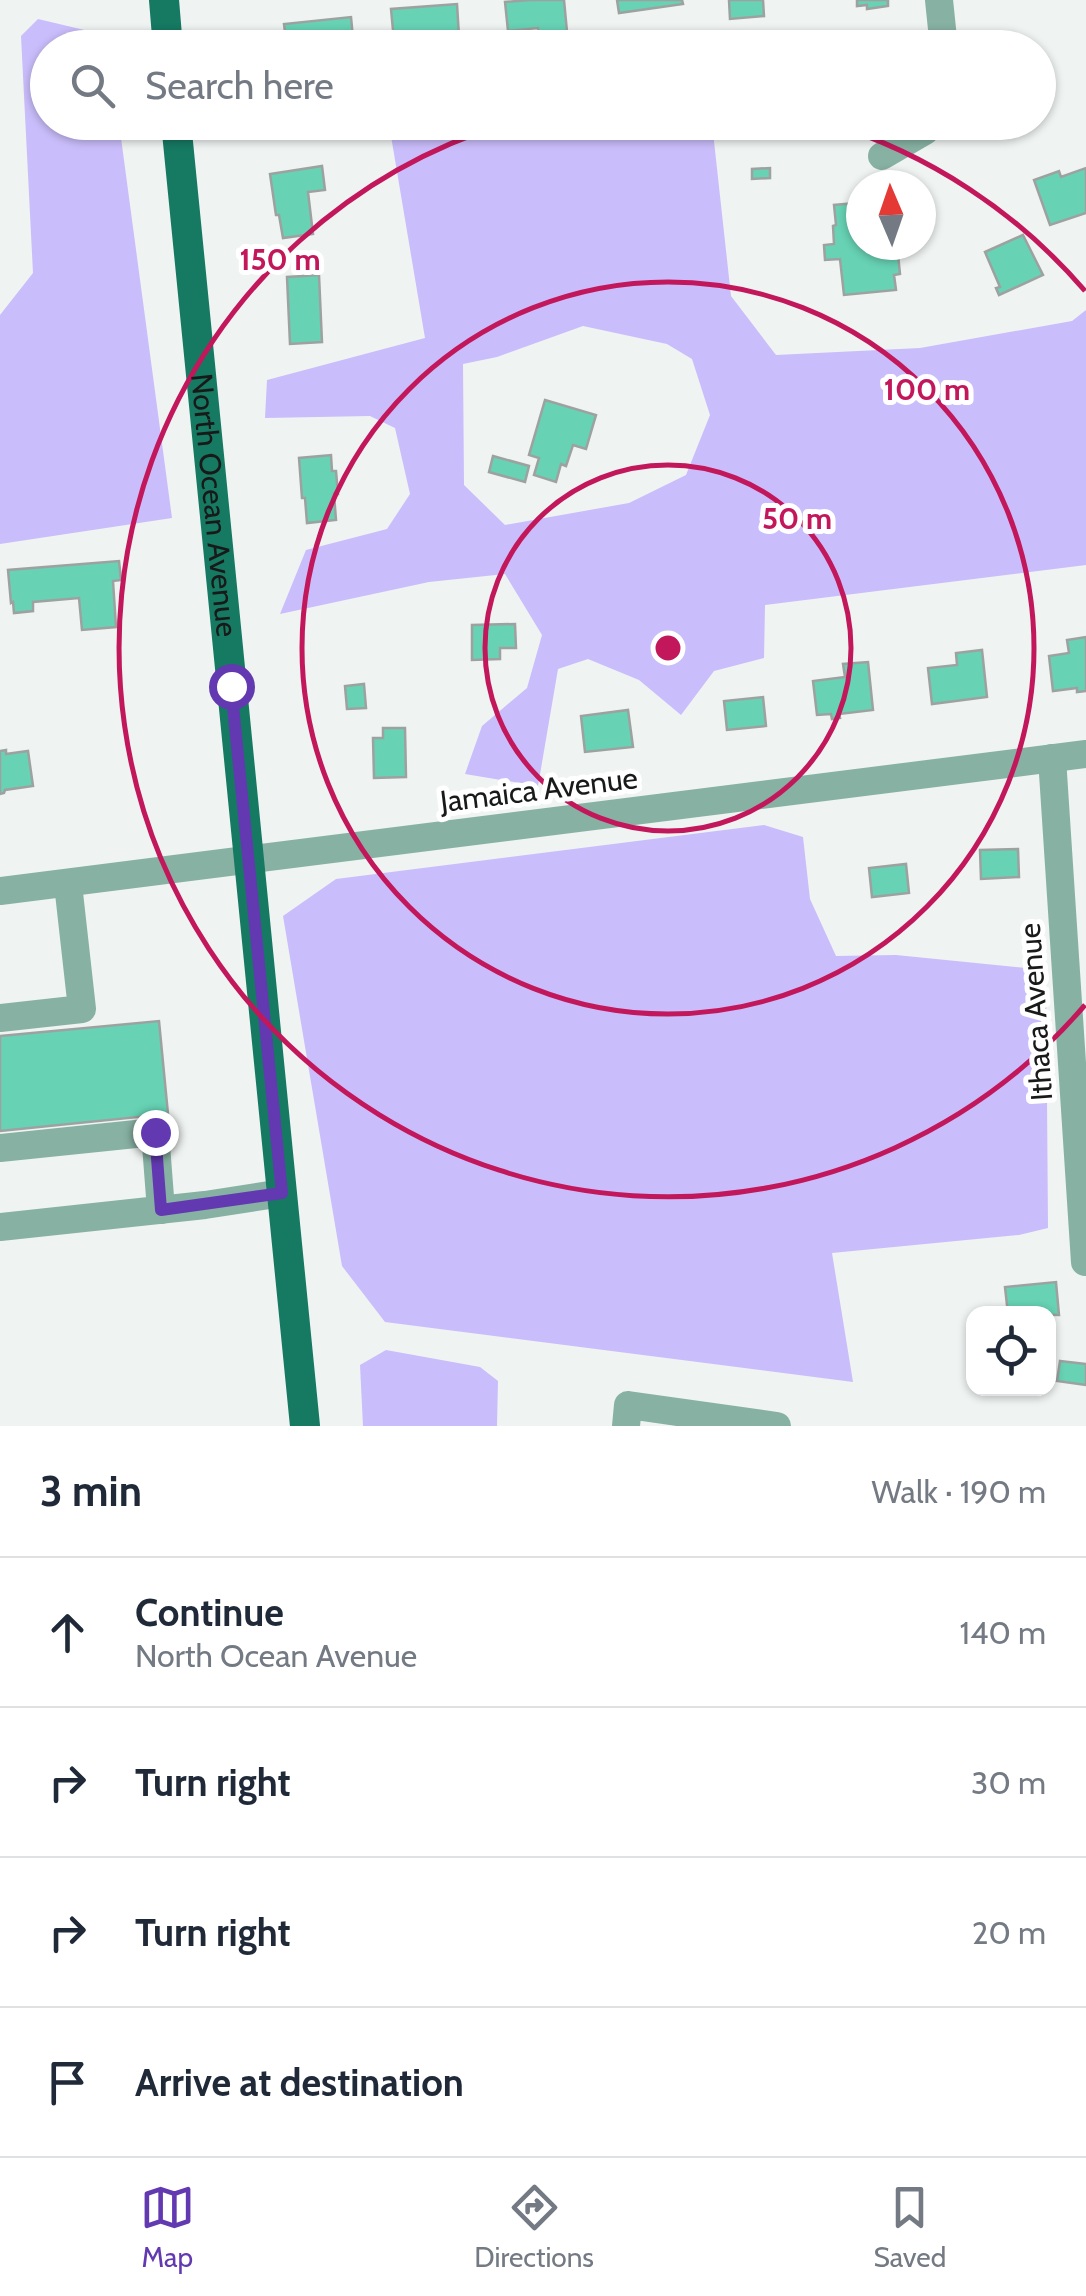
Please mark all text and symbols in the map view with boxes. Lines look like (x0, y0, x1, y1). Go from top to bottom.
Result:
search box (30, 30, 1056, 140)
icon: search (65, 58, 120, 113)
text: Search here (145, 62, 334, 109)
north arrow (846, 170, 936, 260)
text: 150 m (239, 241, 321, 278)
text: 100 m (884, 371, 970, 408)
street label: North Ocean Avenue (183, 372, 246, 639)
text: 50 m (762, 500, 832, 537)
centre of rings (650, 630, 686, 666)
route start (209, 664, 255, 710)
street label: Jamaica Avenue (437, 759, 640, 820)
street label: Ithaca Avenue (1011, 922, 1060, 1102)
route end (133, 1110, 179, 1156)
map controls (966, 1306, 1056, 1396)
button: locate (966, 1306, 1056, 1396)
text: 3 min (40, 1465, 142, 1517)
text: Walk · 190 m (872, 1472, 1046, 1511)
text: Continue (135, 1589, 284, 1636)
icon: ahead (40, 1605, 95, 1660)
text: 140 m (959, 1613, 1046, 1652)
text: North Ocean Avenue (135, 1636, 417, 1675)
icon: right (40, 1755, 95, 1810)
text: Turn right (135, 1759, 291, 1806)
text: 30 m (971, 1763, 1046, 1802)
icon: right (40, 1905, 95, 1960)
text: Turn right (135, 1909, 291, 1956)
text: 20 m (972, 1913, 1046, 1952)
icon: arrive (40, 2055, 95, 2110)
text: Arrive at destination (135, 2059, 464, 2106)
tab: Map (140, 2180, 195, 2274)
tab: Directions (474, 2180, 594, 2274)
tab: Saved (874, 2180, 946, 2274)

